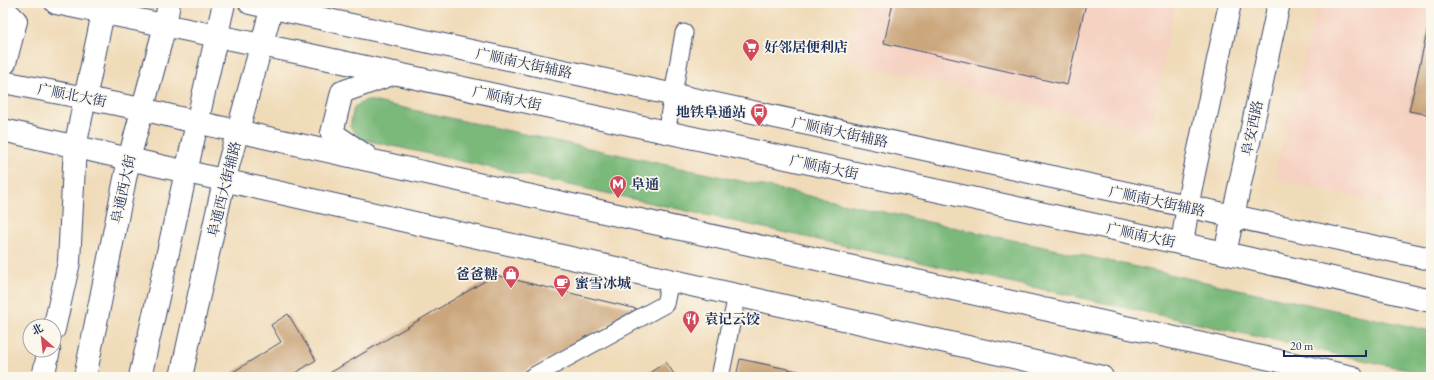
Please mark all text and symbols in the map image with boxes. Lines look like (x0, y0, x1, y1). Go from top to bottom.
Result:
supermarket icon: 好邻居便利店 (741, 37, 761, 62)
place label: 好邻居便利店 (764, 38, 848, 56)
street label: 广顺南大街辅路 (474, 44, 574, 82)
street label: 广顺北大街 (36, 79, 108, 111)
street label: 广顺南大街 (471, 82, 543, 114)
street label: 阜安西路 (1237, 99, 1267, 157)
bus stop icon: 地铁阜通站 (749, 102, 769, 127)
place label: 地铁阜通站 (676, 103, 746, 121)
street label: 广顺南大街辅路 (790, 113, 890, 151)
street label: 阜通西大街辅路 (203, 139, 245, 239)
street label: 广顺南大街 (788, 151, 860, 183)
street label: 阜通西大街 (107, 153, 139, 225)
metro station icon: 阜通 (608, 174, 628, 199)
place label: 阜通 (631, 175, 659, 193)
street label: 广顺南大街辅路 (1107, 182, 1207, 220)
street label: 广顺南大街 (1105, 219, 1177, 251)
shop icon: 爸爸糖 (501, 264, 521, 289)
place label: 爸爸糖 (456, 265, 498, 283)
cafe icon: 蜜雪冰城 (552, 273, 572, 298)
place label: 蜜雪冰城 (575, 274, 631, 292)
restaurant icon: 袁记云饺 (681, 309, 701, 334)
place label: 袁记云饺 (704, 310, 760, 328)
north arrow (22, 318, 62, 358)
text: 北 (29, 320, 45, 338)
scale bar (1284, 332, 1366, 358)
text: 20 m (1290, 338, 1314, 354)

